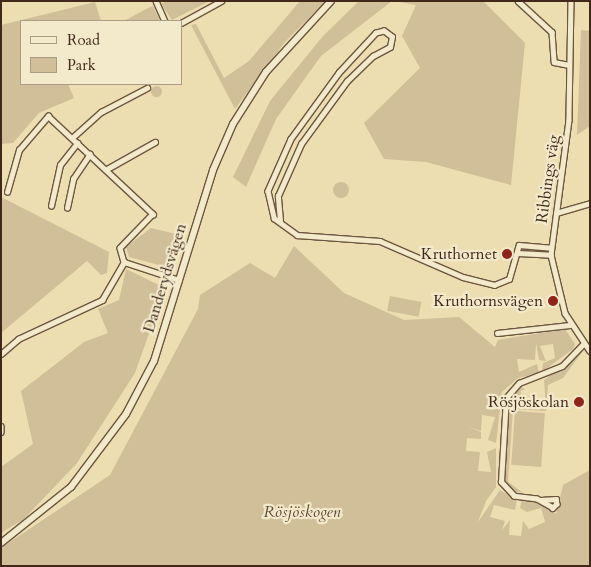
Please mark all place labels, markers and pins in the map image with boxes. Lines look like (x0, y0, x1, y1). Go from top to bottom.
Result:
place label: Kruthornet (421, 244, 497, 264)
marker: Kruthornet (501, 248, 513, 260)
place label: Kruthornsvägen (433, 291, 543, 311)
marker: Kruthornsvägen (547, 295, 559, 307)
place label: Rösjöskolan (488, 392, 569, 412)
marker: Rösjöskolan (573, 396, 585, 408)

